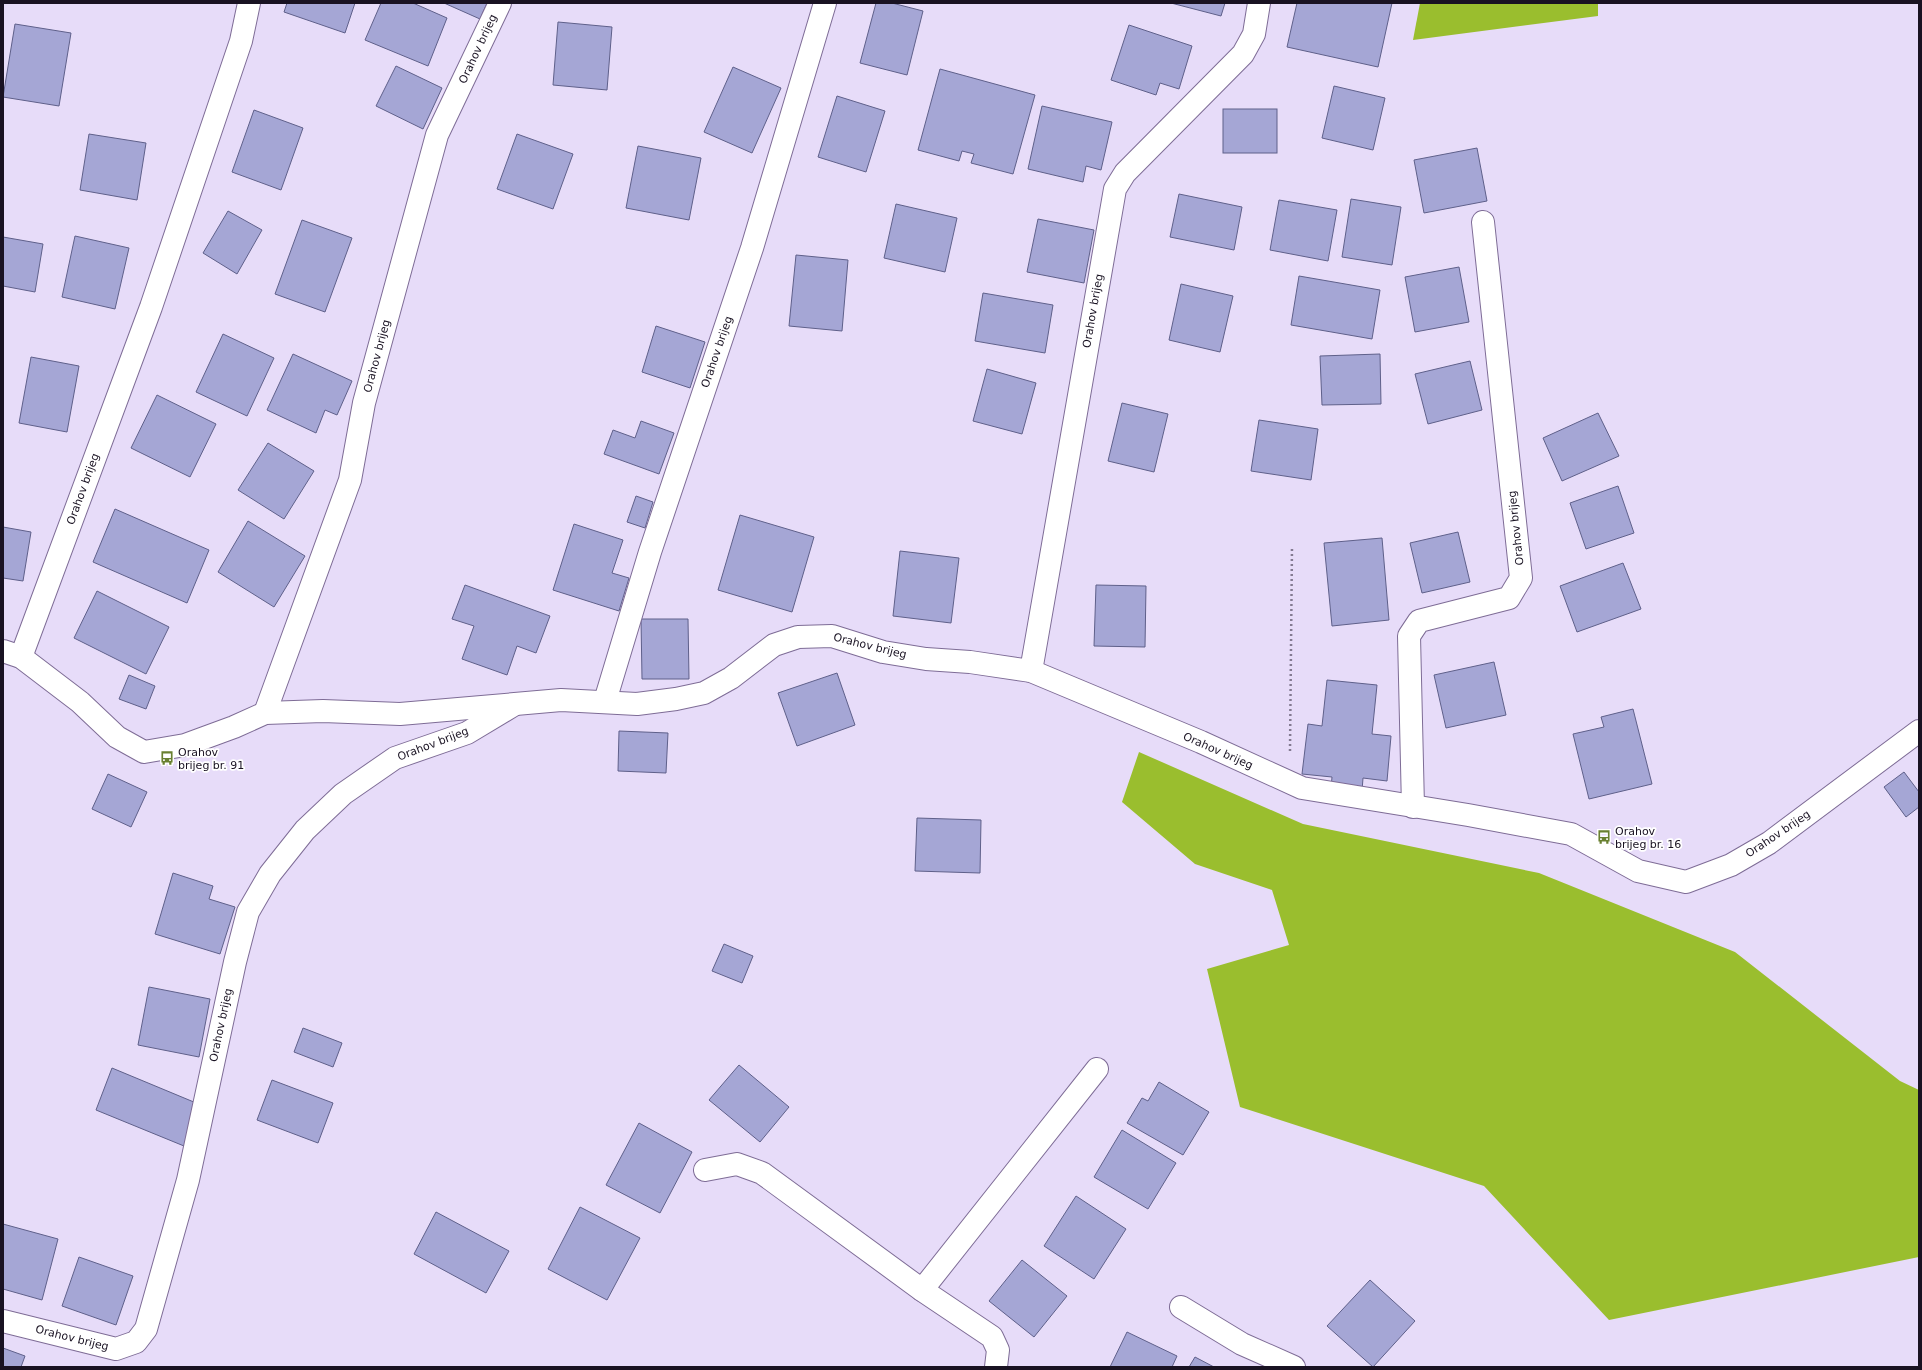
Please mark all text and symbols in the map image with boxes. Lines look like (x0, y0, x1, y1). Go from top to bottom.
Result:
street label: Orahov brijeg (456, 12, 500, 86)
street label: Orahov brijeg (1080, 273, 1106, 349)
street label: Orahov brijeg (699, 314, 735, 390)
street label: Orahov brijeg (361, 318, 393, 394)
street label: Orahov brijeg (64, 452, 102, 526)
street label: Orahov brijeg (1506, 490, 1526, 566)
street label: Orahov brijeg (832, 631, 908, 661)
street label: Orahov brijeg (396, 724, 470, 764)
street label: Orahov brijeg (1181, 730, 1255, 772)
place label: Orahov brijeg br. 91 (178, 746, 244, 772)
bus stop icon: Orahov brijeg br. 91 (159, 750, 175, 766)
street label: Orahov brijeg (1743, 808, 1813, 860)
place label: Orahov brijeg br. 16 (1615, 825, 1681, 851)
bus stop icon: Orahov brijeg br. 16 (1596, 829, 1612, 845)
street label: Orahov brijeg (207, 987, 235, 1063)
street label: Orahov brijeg (34, 1323, 110, 1353)

